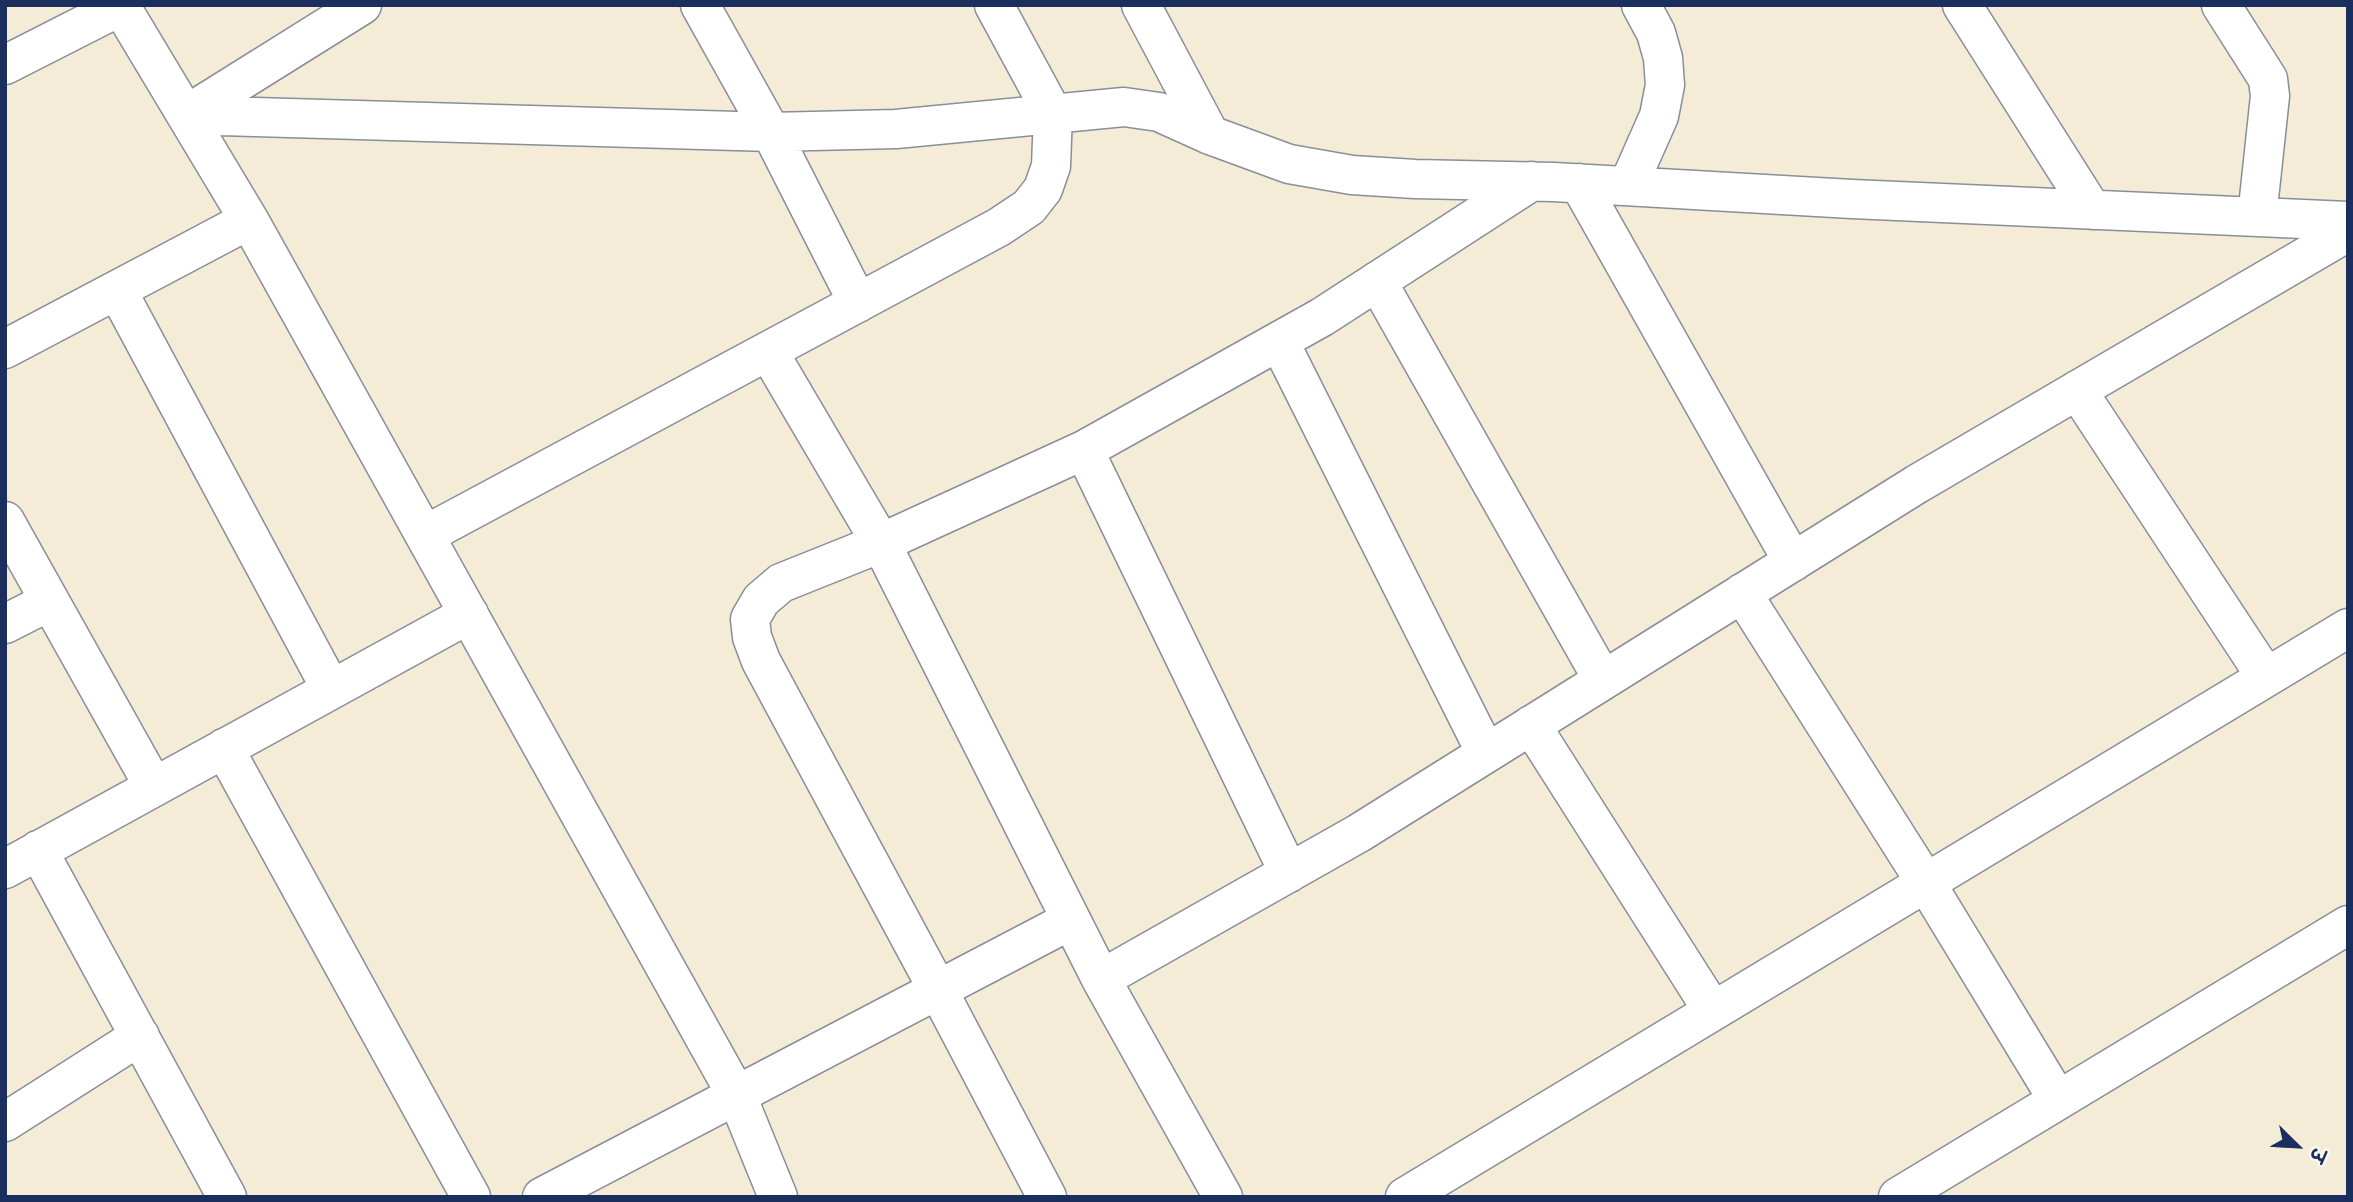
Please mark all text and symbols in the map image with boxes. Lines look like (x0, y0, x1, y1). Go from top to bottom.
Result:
north arrow (2262, 1111, 2332, 1181)
text: उ (2302, 1143, 2332, 1166)

